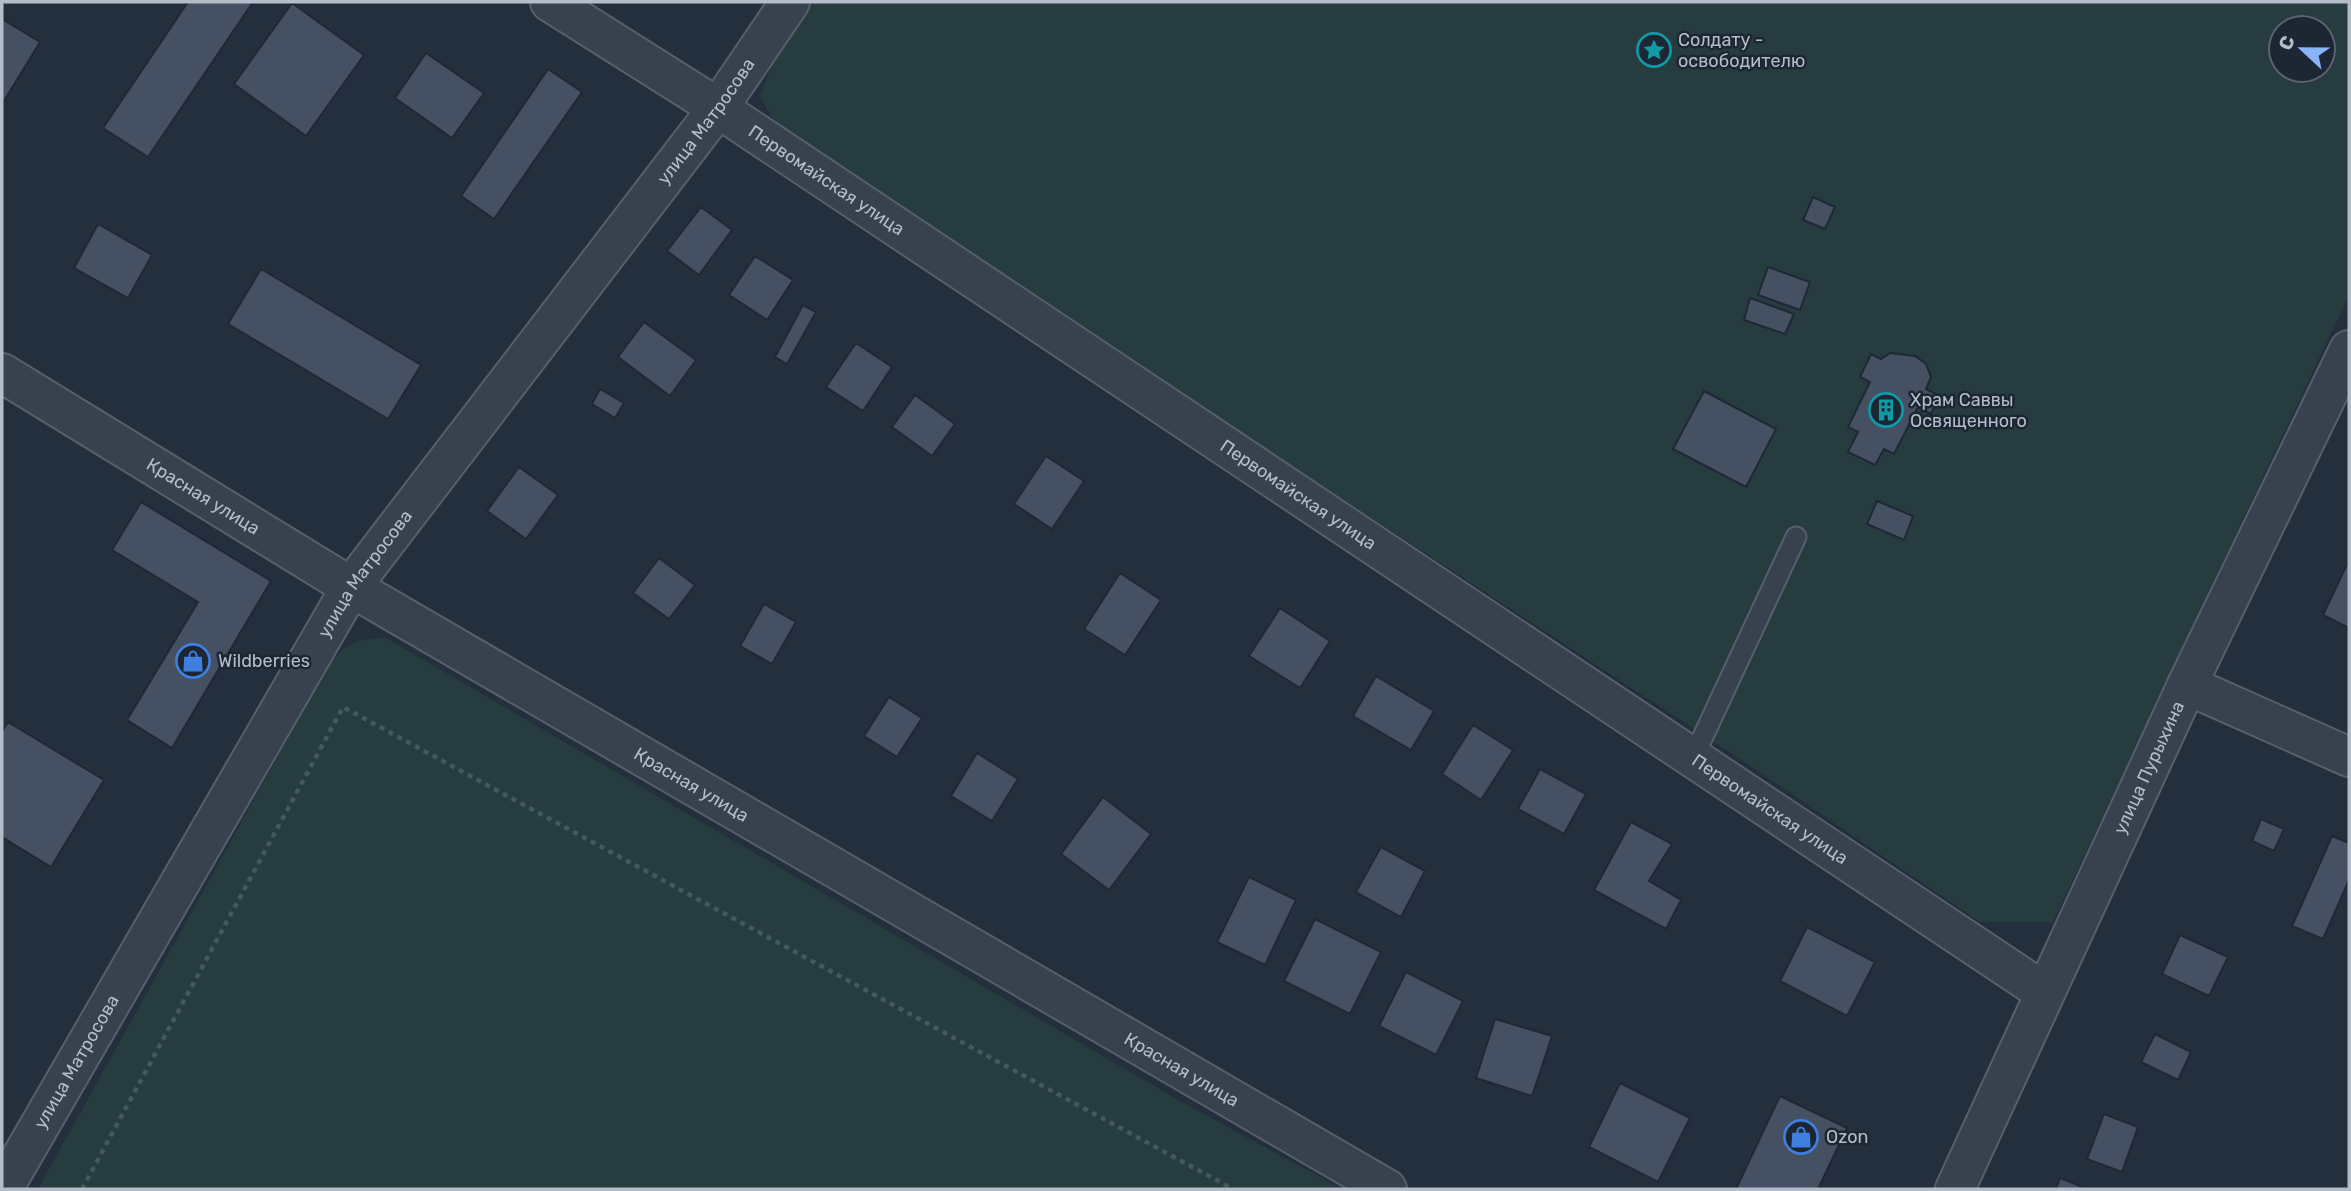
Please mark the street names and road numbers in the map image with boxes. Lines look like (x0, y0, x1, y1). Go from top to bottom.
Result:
street label: улица Матросова (653, 54, 760, 189)
street label: Первомайская улица (744, 120, 909, 240)
street label: Первомайская улица (1216, 435, 1380, 555)
street label: Красная улица (142, 453, 264, 539)
street label: улица Матросова (313, 506, 417, 642)
street label: улица Пурыхина (2109, 698, 2189, 838)
street label: Красная улица (630, 743, 753, 827)
street label: Первомайская улица (1688, 749, 1852, 869)
street label: улица Матросова (29, 991, 124, 1133)
street label: Красная улица (1120, 1028, 1243, 1112)

